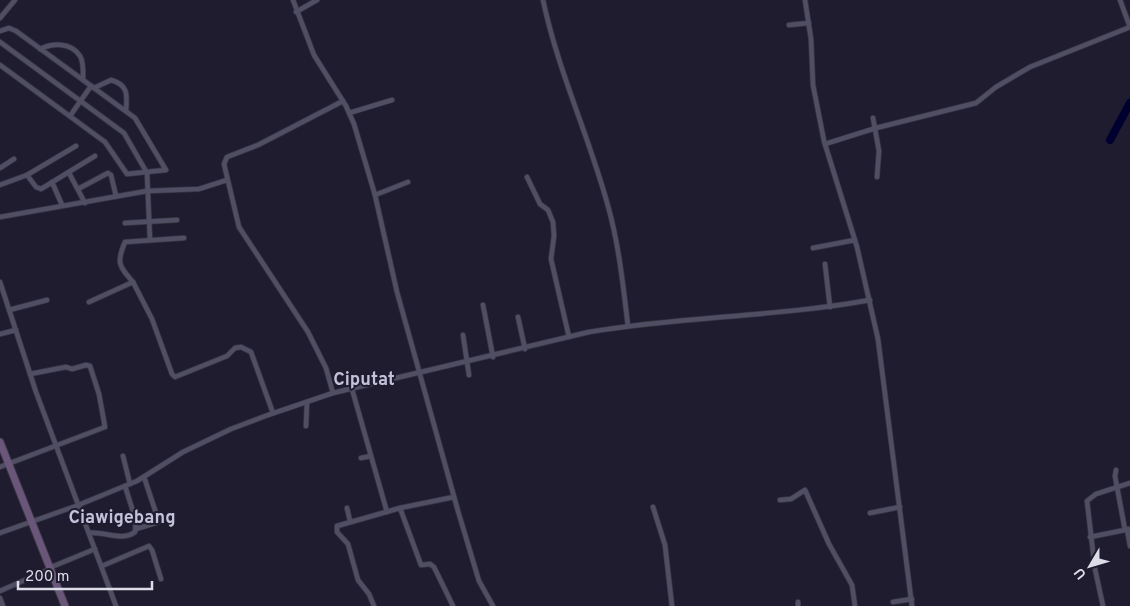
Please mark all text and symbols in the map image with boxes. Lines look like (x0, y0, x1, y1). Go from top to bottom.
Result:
district label: Ciputat (333, 369, 395, 392)
district label: Ciawigebang (68, 507, 176, 530)
north arrow (1065, 541, 1115, 591)
scale bar (18, 558, 151, 590)
text: U (1071, 564, 1091, 582)
text: 200 m (25, 568, 70, 587)

